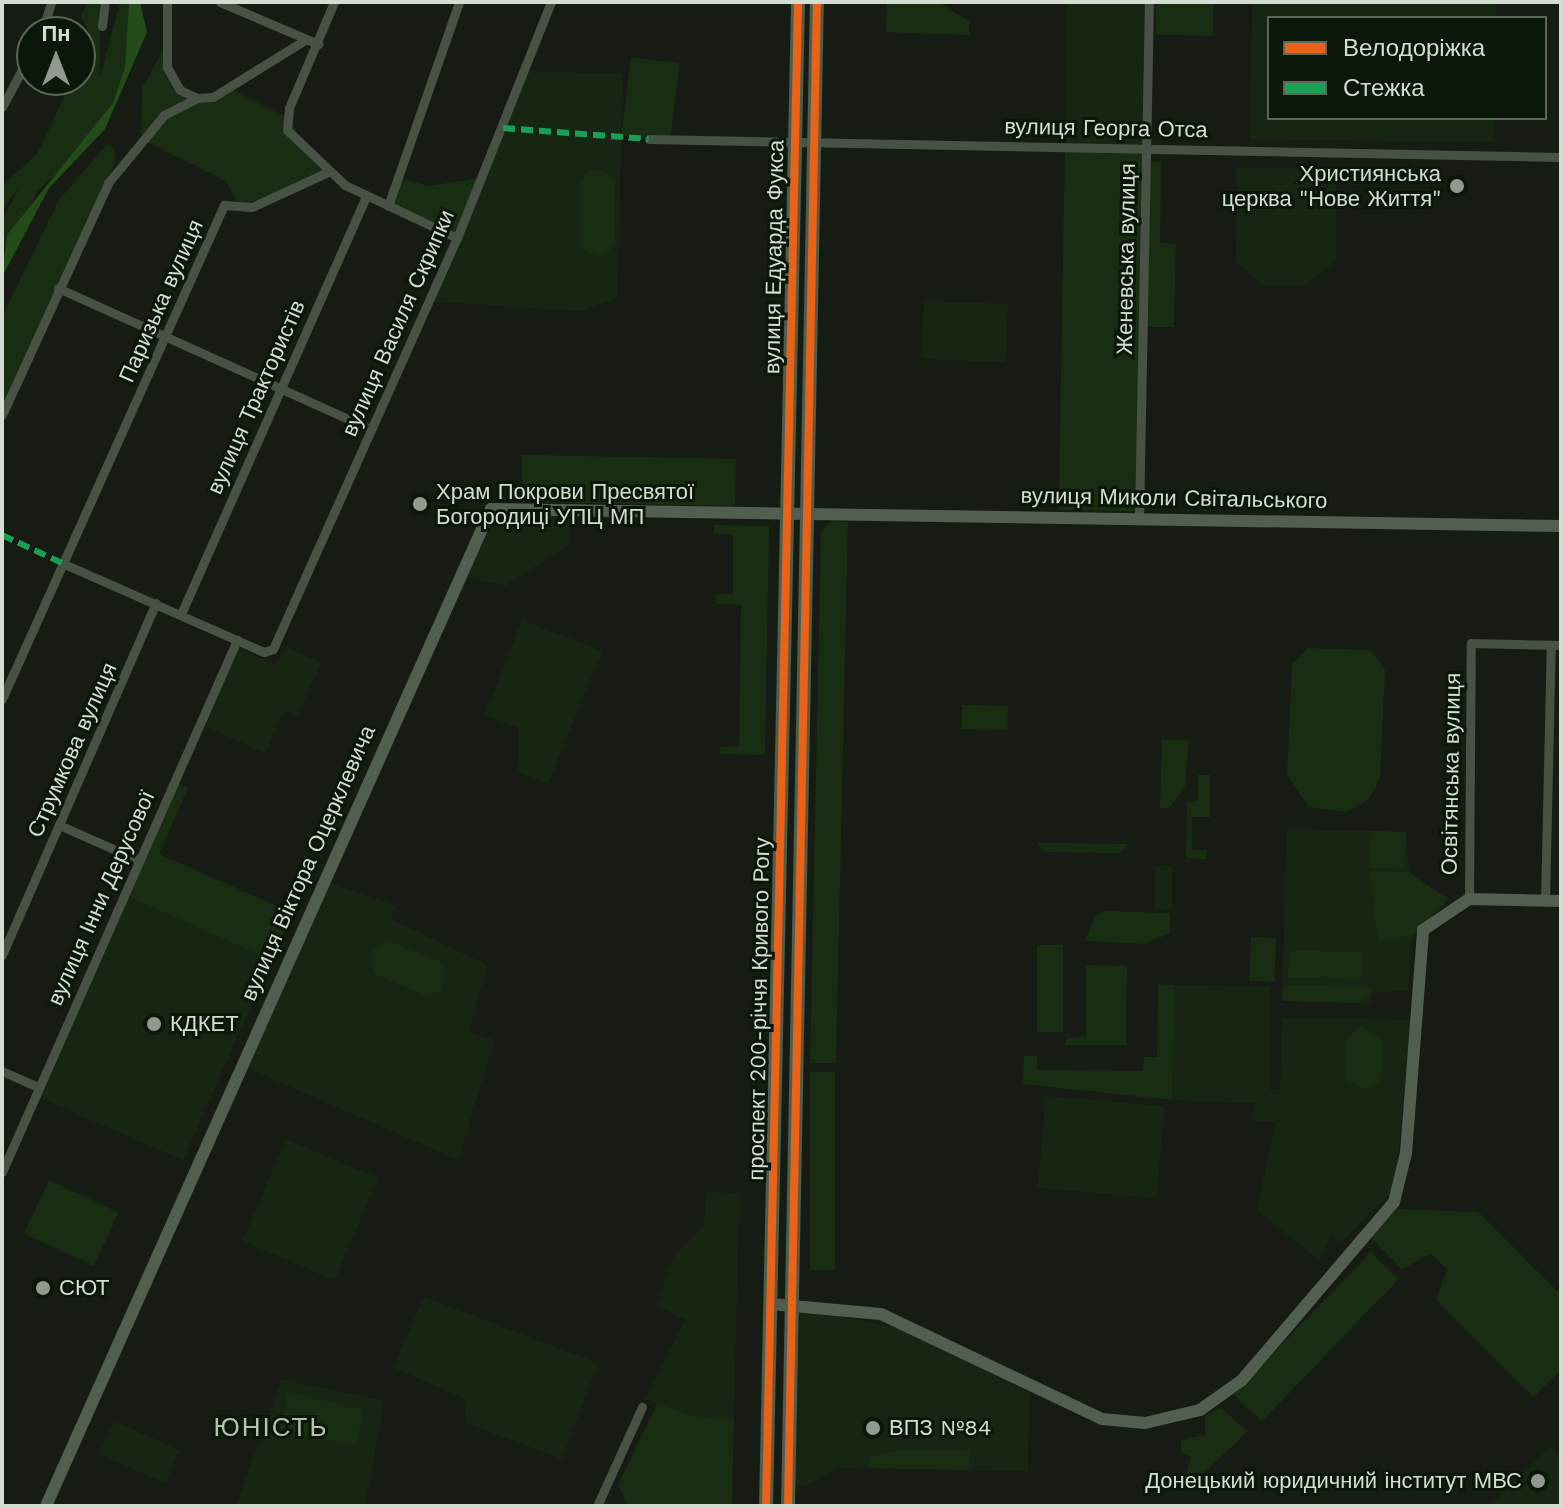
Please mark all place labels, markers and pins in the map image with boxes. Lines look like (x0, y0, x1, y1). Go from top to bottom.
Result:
place label: Християнська церква "Нове Життя" (1222, 160, 1441, 212)
marker: Християнська церква "Нове Життя" (1448, 177, 1466, 195)
place label: Храм Покрови Пресвятої Богородиці УПЦ МП (436, 478, 694, 530)
marker: Храм Покрови Пресвятої Богородиці УПЦ МП (411, 495, 429, 513)
place label: КДКЕТ (170, 1011, 239, 1037)
marker: КДКЕТ (145, 1015, 163, 1033)
place label: СЮТ (59, 1275, 109, 1301)
marker: СЮТ (34, 1279, 52, 1297)
place label: ВПЗ №84 (889, 1415, 991, 1441)
marker: ВПЗ №84 (864, 1419, 882, 1437)
place label: Донецький юридичний інститут МВС (1145, 1468, 1522, 1494)
marker: Донецький юридичний інститут МВС (1529, 1472, 1547, 1490)

